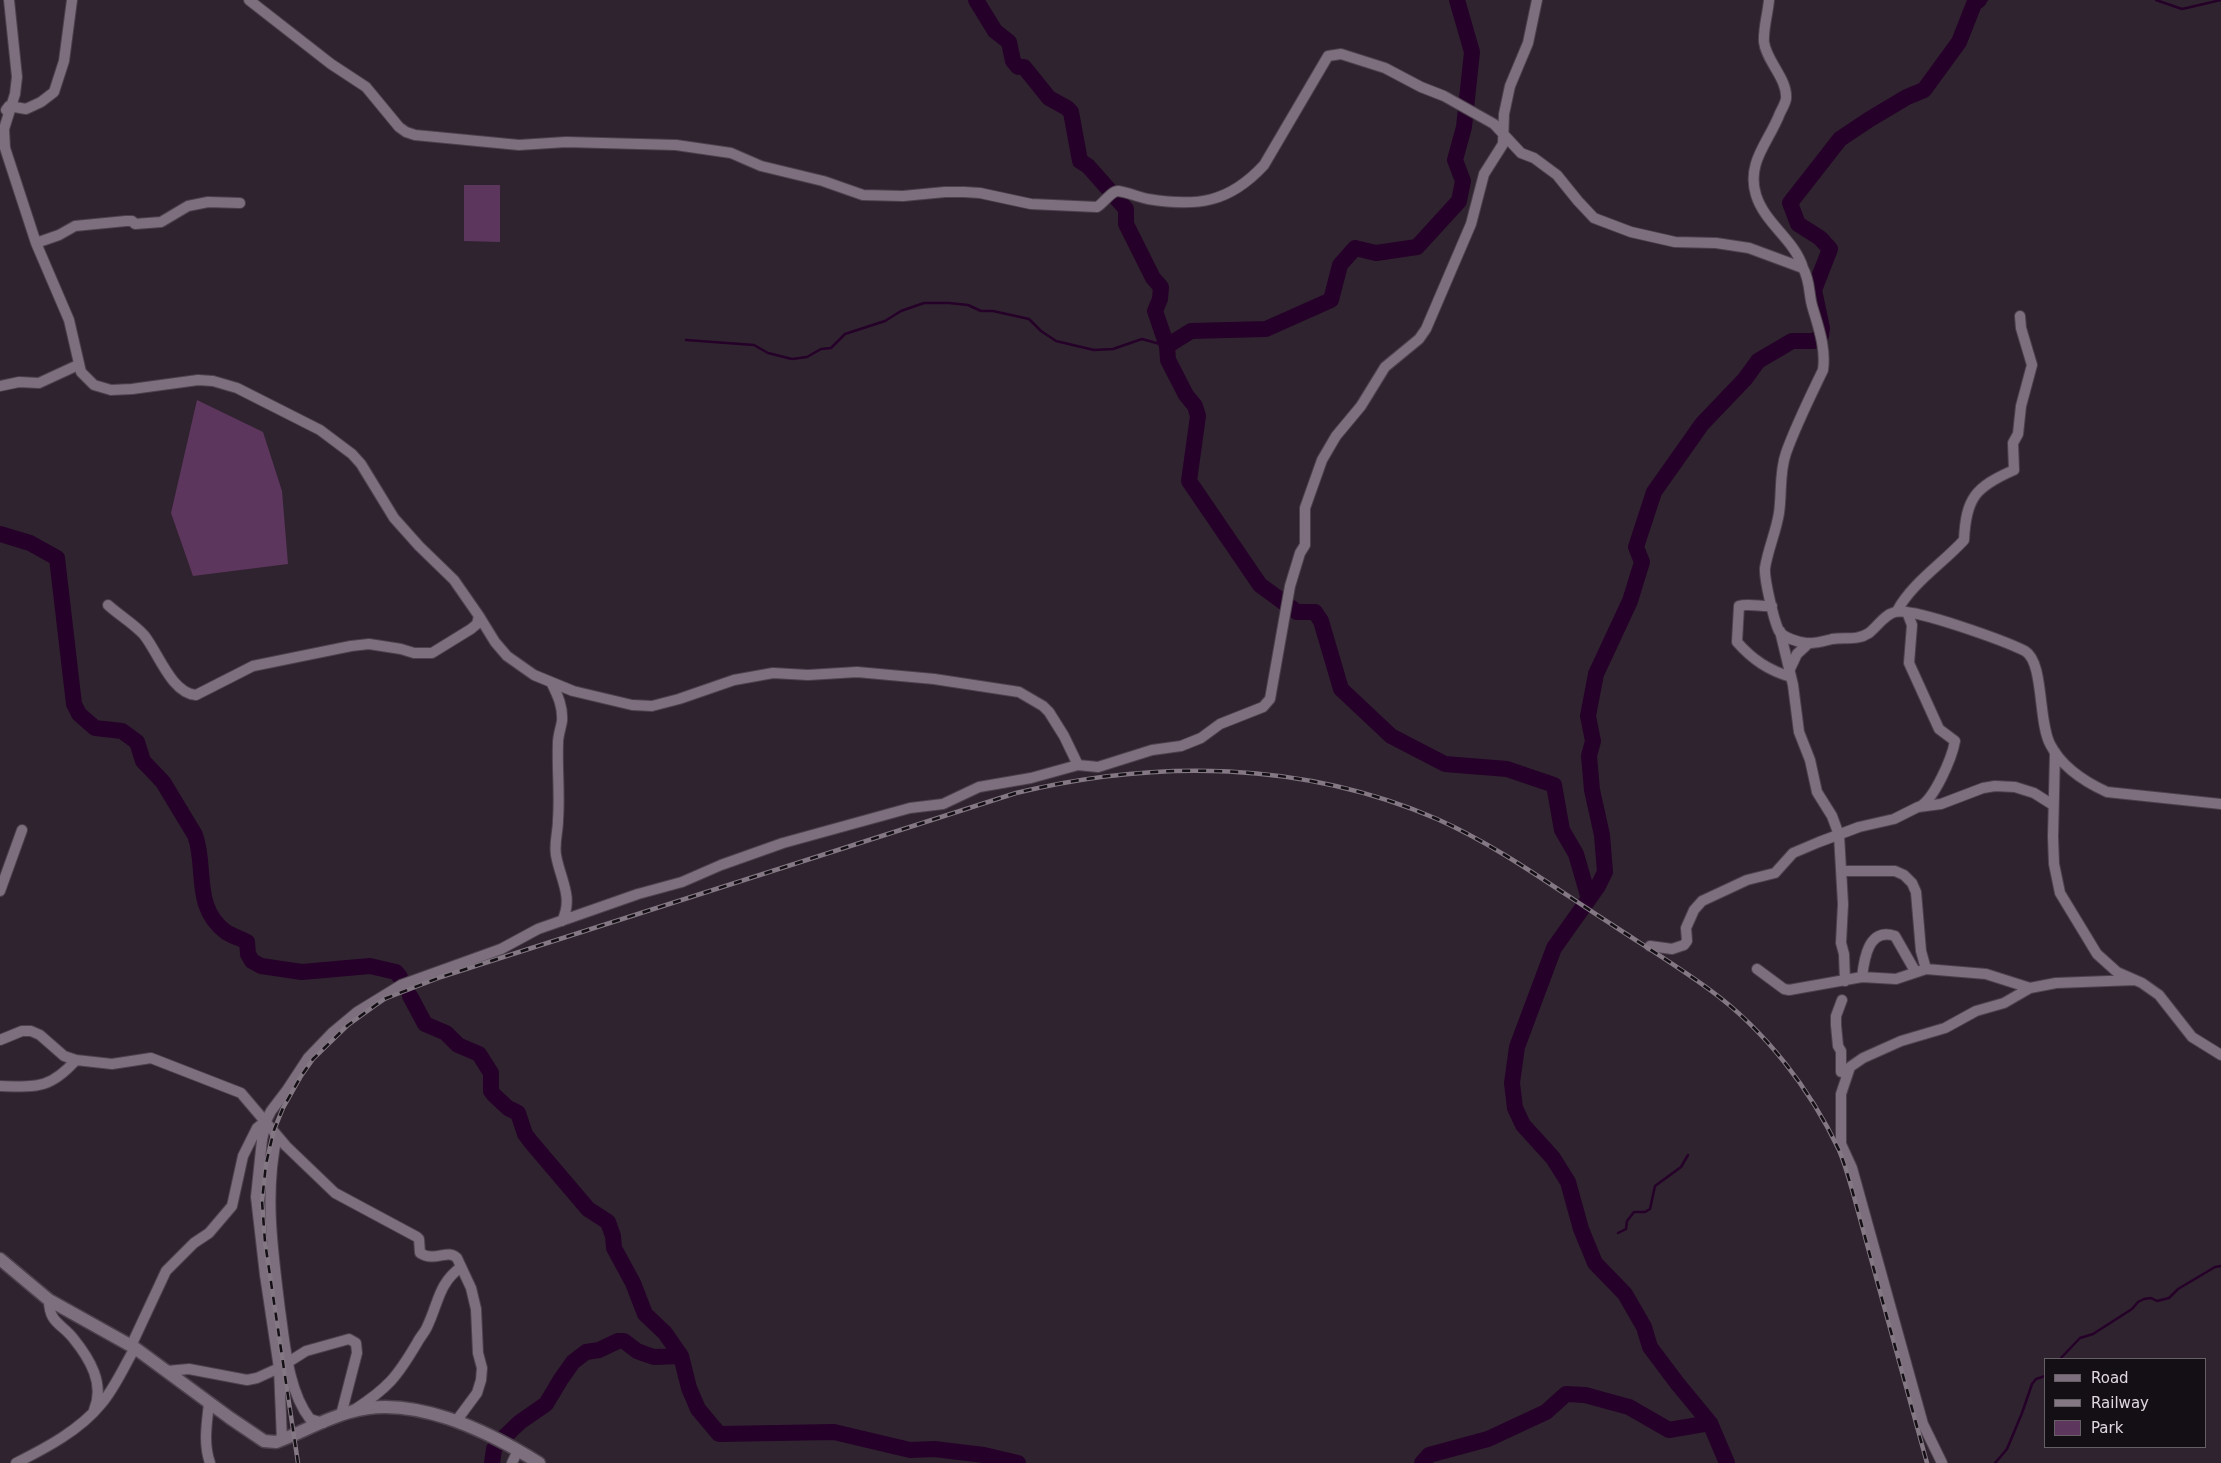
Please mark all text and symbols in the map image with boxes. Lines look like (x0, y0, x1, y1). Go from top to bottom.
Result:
legend (2044, 1358, 2206, 1448)
text: Road (2091, 1369, 2129, 1387)
text: Railway (2091, 1394, 2149, 1412)
text: Park (2091, 1419, 2123, 1437)

